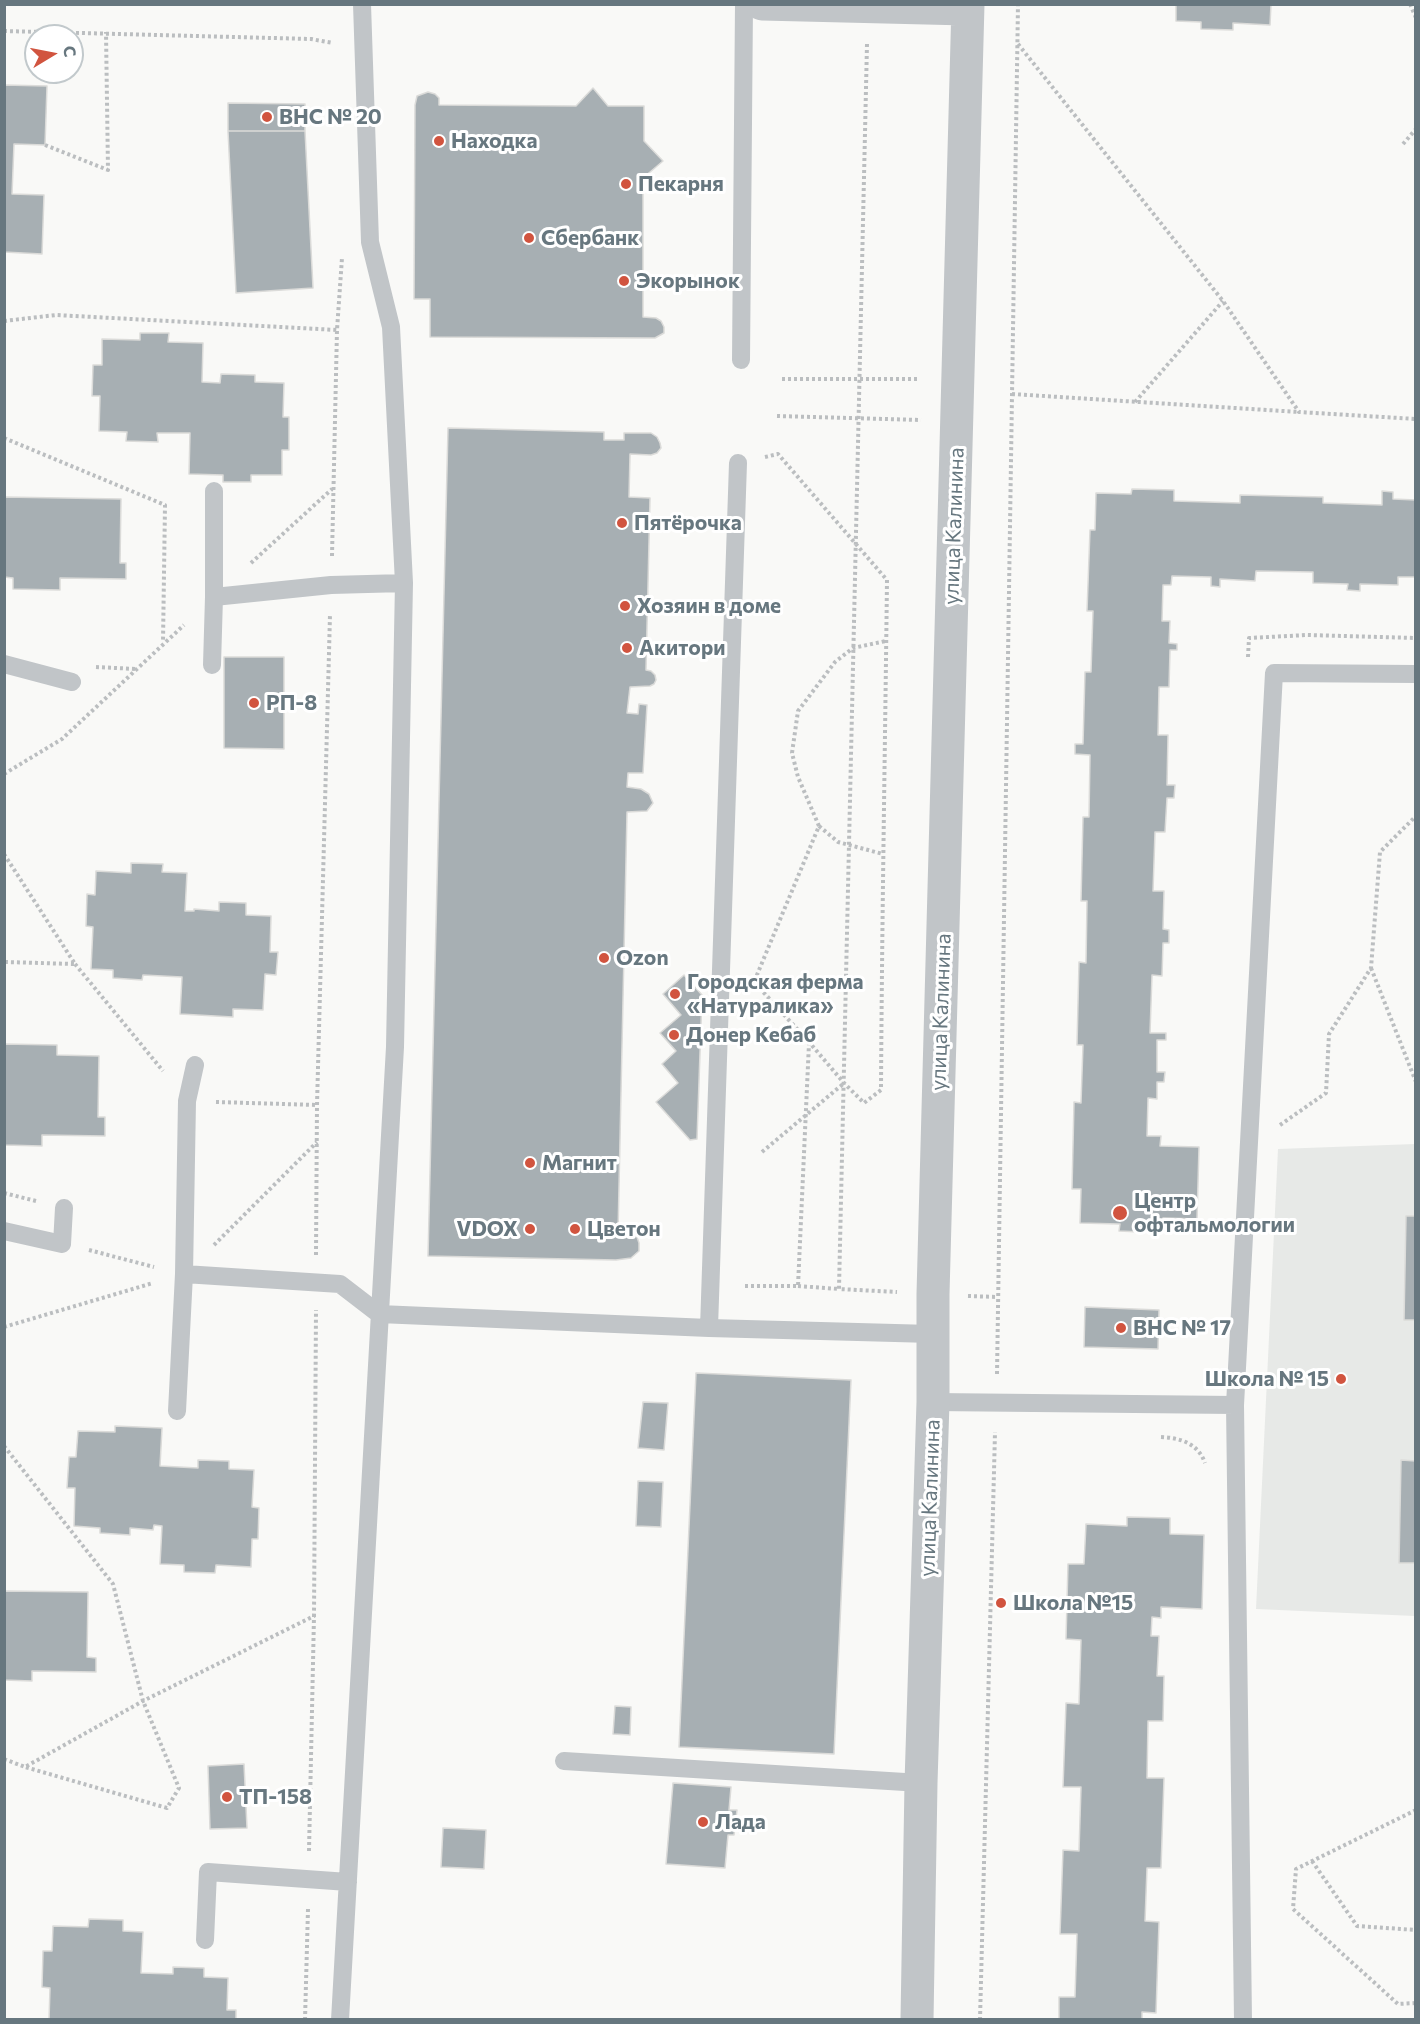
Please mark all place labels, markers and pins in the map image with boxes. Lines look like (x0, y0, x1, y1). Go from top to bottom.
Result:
place label: ВНС № 20 (279, 104, 382, 130)
marker: ВНС № 20 (260, 110, 274, 124)
place label: Находка (451, 128, 537, 154)
marker: Находка (432, 134, 446, 148)
place label: Пекарня (638, 171, 724, 197)
marker: Пекарня (619, 177, 633, 191)
place label: Сбербанк (541, 225, 639, 251)
marker: Сбербанк (522, 231, 536, 245)
place label: Экорынок (636, 268, 740, 294)
marker: Экорынок (617, 274, 631, 288)
place label: Пятёрочка (634, 510, 742, 536)
marker: Пятёрочка (615, 516, 629, 530)
place label: Хозяин в доме (637, 593, 781, 619)
marker: Хозяин в доме (618, 599, 632, 613)
place label: Акитори (639, 635, 725, 661)
marker: Акитори (620, 641, 634, 655)
place label: РП-8 (266, 690, 317, 716)
marker: РП-8 (247, 696, 261, 710)
place label: Ozon (616, 945, 669, 971)
marker: Ozon (597, 951, 611, 965)
place label: Городская ферма «Натуралика» (687, 969, 864, 1019)
marker: Городская ферма «Натуралика» (668, 987, 682, 1001)
place label: Донер Кебаб (686, 1022, 816, 1048)
marker: Донер Кебаб (667, 1028, 681, 1042)
place label: Магнит (542, 1150, 617, 1176)
marker: Магнит (523, 1156, 537, 1170)
place label: Центр офтальмологии (1134, 1188, 1295, 1238)
marker: Центр офтальмологии (1111, 1204, 1129, 1222)
place label: VDOX (457, 1216, 518, 1242)
place label: Цветон (587, 1216, 661, 1242)
marker: VDOX (523, 1222, 537, 1236)
marker: Цветон (568, 1222, 582, 1236)
place label: ВНС № 17 (1133, 1315, 1231, 1341)
marker: ВНС № 17 (1114, 1321, 1128, 1335)
place label: Школа № 15 (1205, 1366, 1329, 1392)
marker: Школа № 15 (1334, 1372, 1348, 1386)
place label: Школа №15 (1013, 1590, 1133, 1616)
marker: Школа №15 (994, 1596, 1008, 1610)
place label: ТП-158 (239, 1784, 312, 1810)
marker: ТП-158 (220, 1790, 234, 1804)
place label: Лада (715, 1809, 766, 1835)
marker: Лада (696, 1815, 710, 1829)

